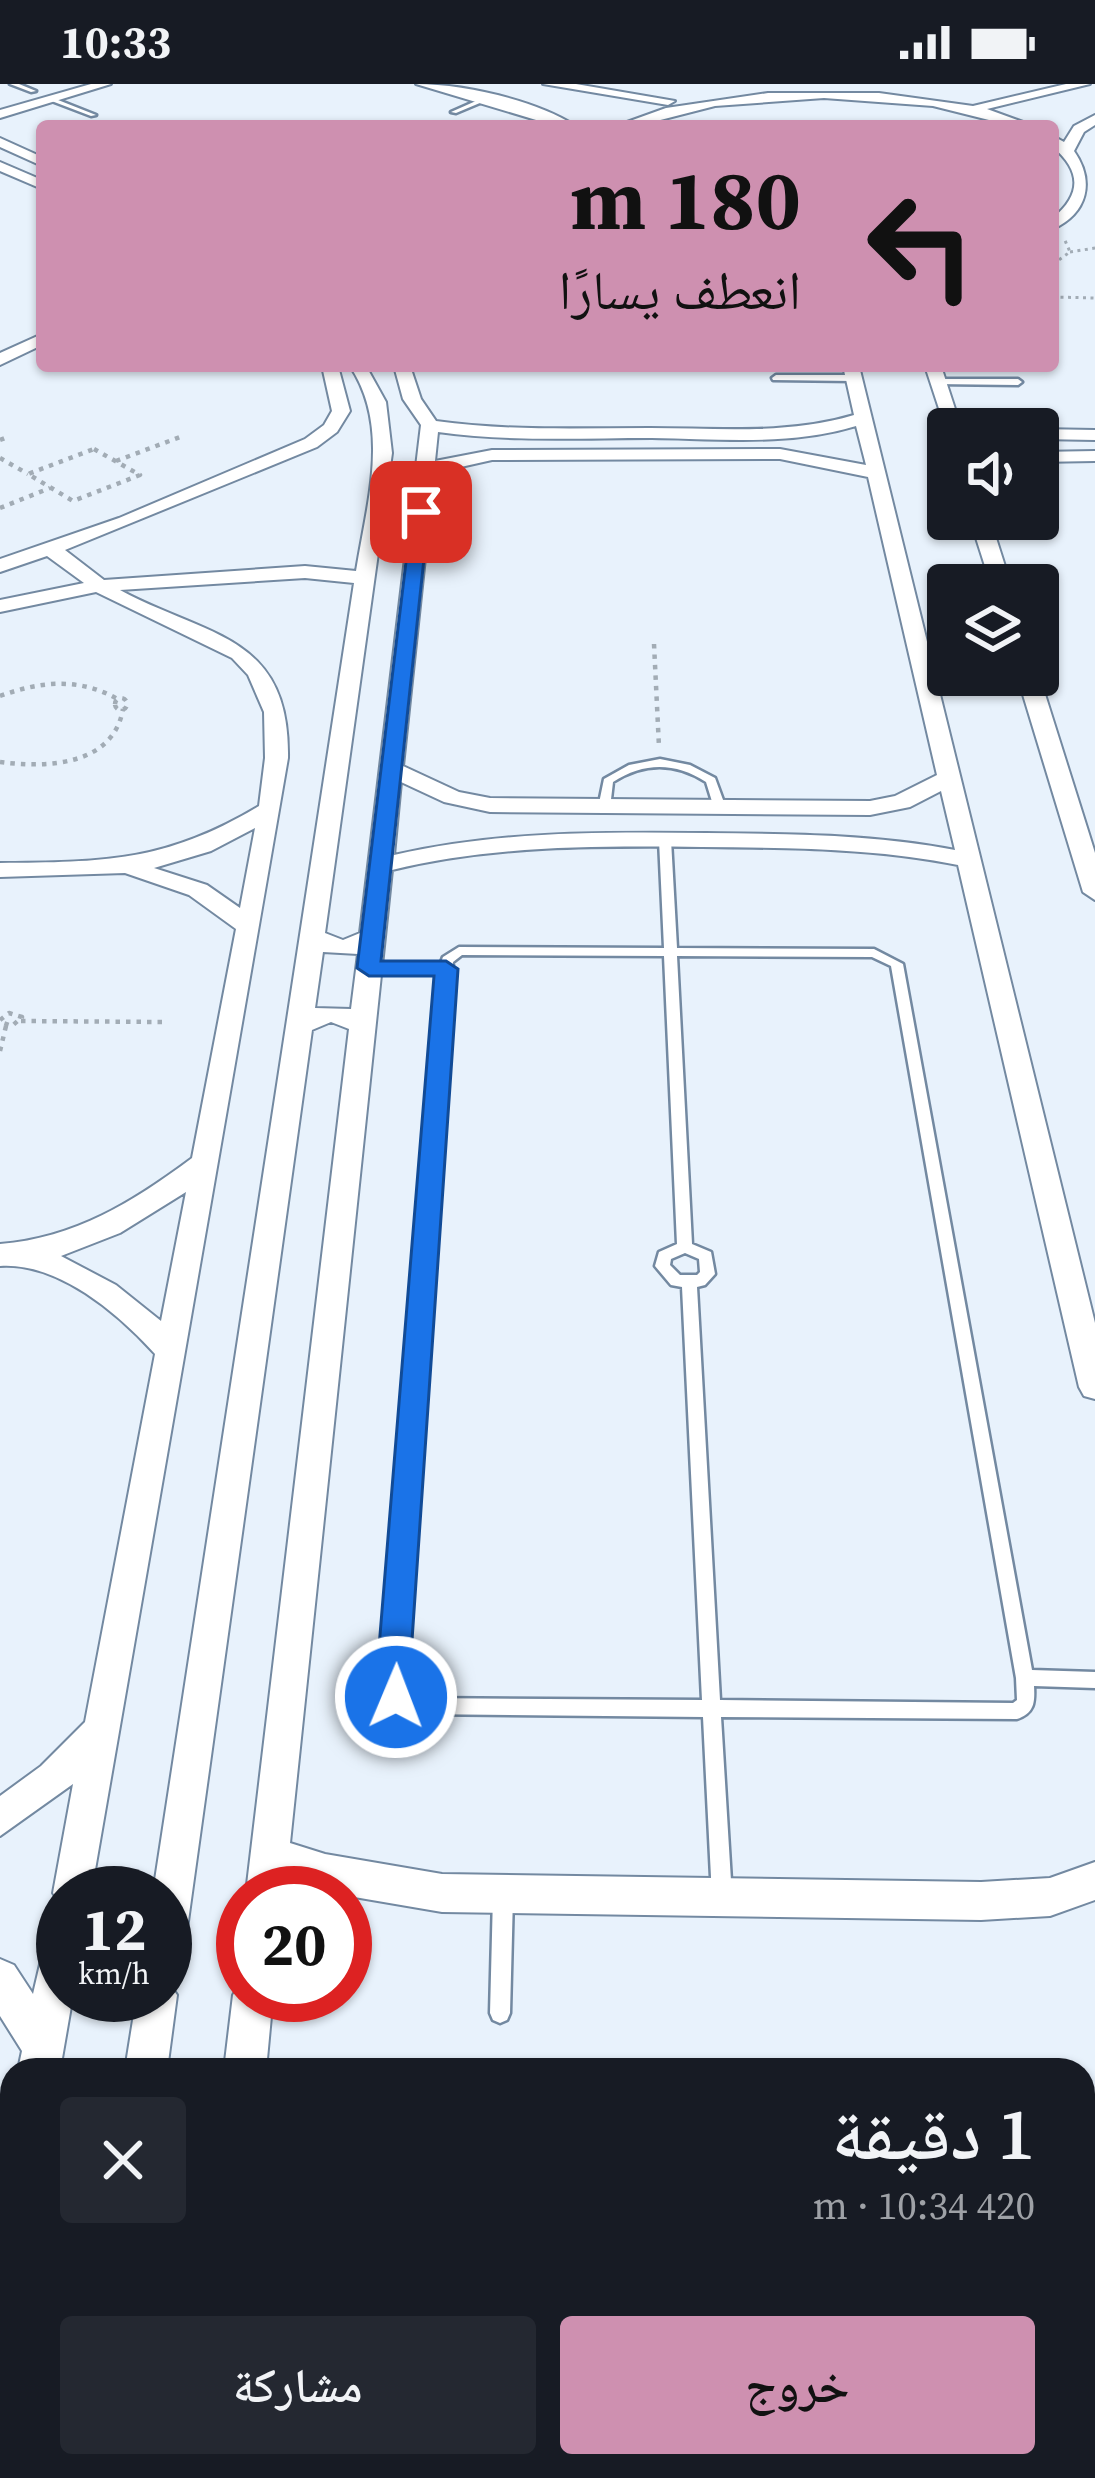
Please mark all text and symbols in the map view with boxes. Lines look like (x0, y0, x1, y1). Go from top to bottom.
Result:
text: 10:33 (60, 11, 171, 73)
text: 180 m (570, 142, 801, 257)
icon: left (843, 168, 999, 324)
text: انعطف يسارًا (559, 253, 801, 327)
map controls (927, 408, 1059, 696)
button: sound (927, 408, 1059, 540)
pin (370, 461, 472, 563)
icon: arrive (388, 479, 454, 545)
button: layers (927, 564, 1059, 696)
position arrow (333, 1634, 459, 1760)
speed limit sign: 20 (216, 1866, 372, 2022)
text: 12 (81, 1888, 147, 1970)
text: km/h (78, 1953, 150, 1994)
text: 1 دقيقة (832, 2084, 1035, 2183)
button: close (60, 2097, 186, 2223)
text: 420 m · 10:34 (813, 2179, 1035, 2232)
button: مشاركة (60, 2316, 536, 2454)
button: خروج (560, 2316, 1035, 2454)

